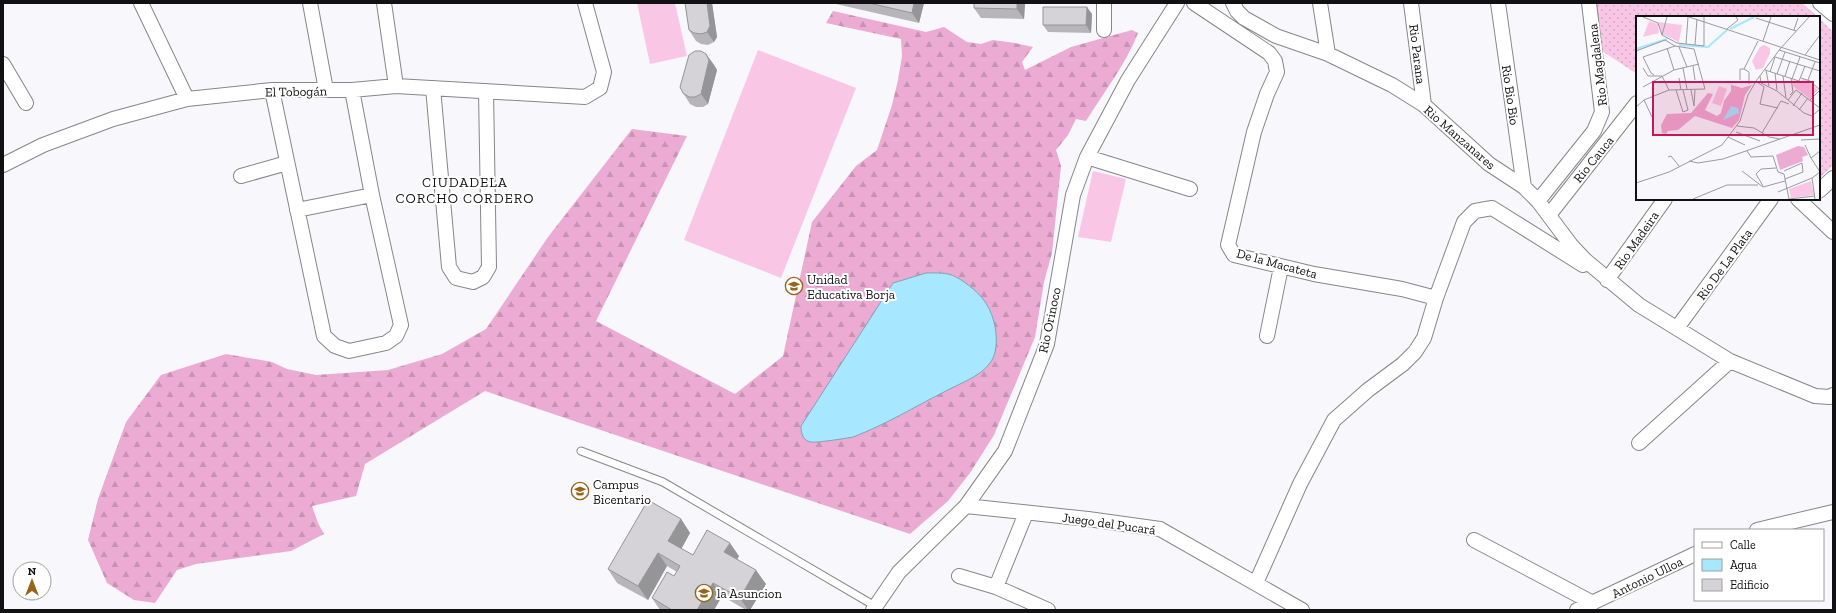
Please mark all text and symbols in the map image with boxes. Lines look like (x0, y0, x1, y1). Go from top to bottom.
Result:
inset map (1636, 16, 1820, 200)
street label: Rio Magdalena (1585, 22, 1610, 107)
street label: Rio Parana (1406, 23, 1429, 86)
street label: Rio Bio Bio (1499, 64, 1522, 126)
street label: El Tobogán (265, 83, 328, 100)
street label: Rio Manzanares (1421, 102, 1499, 173)
street label: Rio Cauca (1570, 132, 1617, 186)
district label: CIUDADELA CORCHO CORDERO (396, 174, 534, 207)
street label: Rio Madeira (1611, 208, 1662, 272)
street label: Rio De La Plata (1694, 225, 1756, 303)
street label: De la Macateta (1235, 246, 1320, 282)
place label: Unidad Educativa Borja (807, 272, 896, 303)
school or university icon: Unidad Educativa Borja (784, 276, 804, 296)
street label: Rio Orinoco (1035, 286, 1064, 354)
place label: Campus Bicentario (593, 477, 651, 507)
school or university icon: Campus Bicentario (570, 481, 590, 501)
street label: Juego del Pucará (1061, 510, 1157, 538)
legend (1694, 529, 1824, 601)
text: Calle (1730, 538, 1756, 552)
street label: Antonio Ulloa (1609, 553, 1686, 601)
text: Agua (1730, 558, 1757, 572)
north arrow (12, 561, 52, 601)
text: N (28, 565, 37, 578)
text: Edificio (1730, 578, 1769, 592)
school or university icon: la Asuncion (694, 583, 714, 603)
place label: la Asuncion (717, 586, 782, 601)

